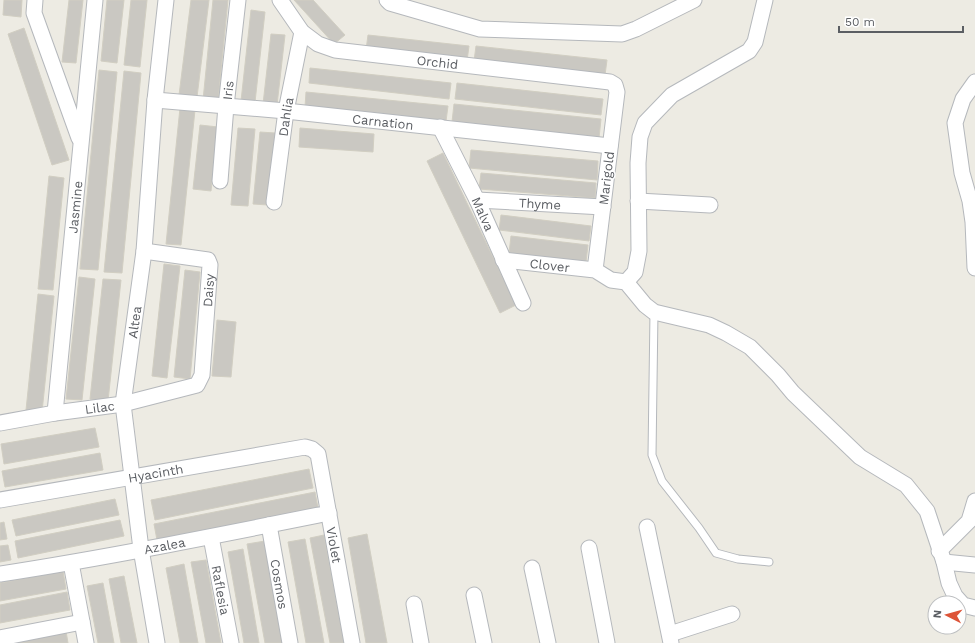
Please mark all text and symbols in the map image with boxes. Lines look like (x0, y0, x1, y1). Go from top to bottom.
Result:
scale bar (839, 8, 963, 34)
text: 50 m (845, 15, 875, 29)
street label: Orchid (416, 53, 459, 72)
street label: Iris (220, 80, 237, 101)
street label: Dahlia (276, 95, 297, 137)
street label: Carnation (352, 111, 414, 133)
street label: Marigold (596, 150, 617, 206)
street label: Jasmine (65, 180, 85, 234)
street label: Malva (469, 195, 497, 234)
street label: Thyme (518, 195, 561, 213)
street label: Clover (529, 256, 571, 275)
street label: Daisy (200, 273, 217, 308)
street label: Altea (125, 304, 144, 339)
street label: Lilac (84, 398, 116, 417)
street label: Hyacinth (127, 461, 184, 486)
street label: Violet (323, 526, 345, 565)
street label: Azalea (143, 534, 187, 557)
street label: Cosmos (267, 558, 291, 611)
street label: Raflesia (208, 564, 233, 617)
north arrow (927, 595, 967, 635)
text: N (931, 609, 944, 619)

